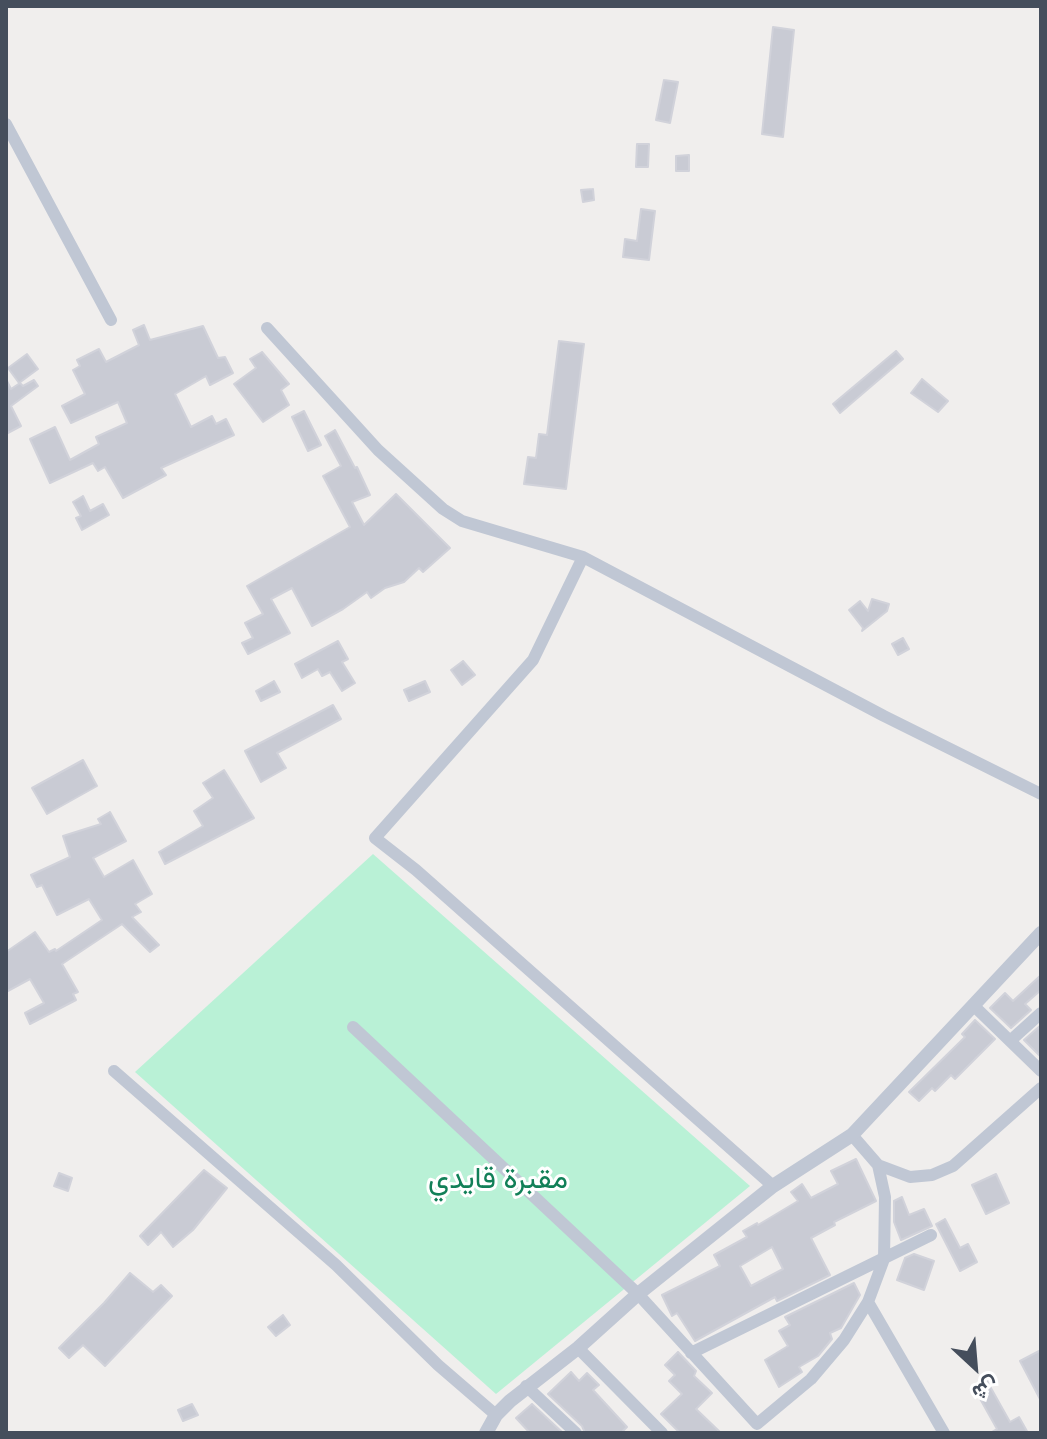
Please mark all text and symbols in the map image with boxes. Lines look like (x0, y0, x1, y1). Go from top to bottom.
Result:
park label: مقبرة قايدي (428, 1161, 568, 1197)
north arrow (935, 1327, 1015, 1407)
text: ش (968, 1371, 1004, 1407)

